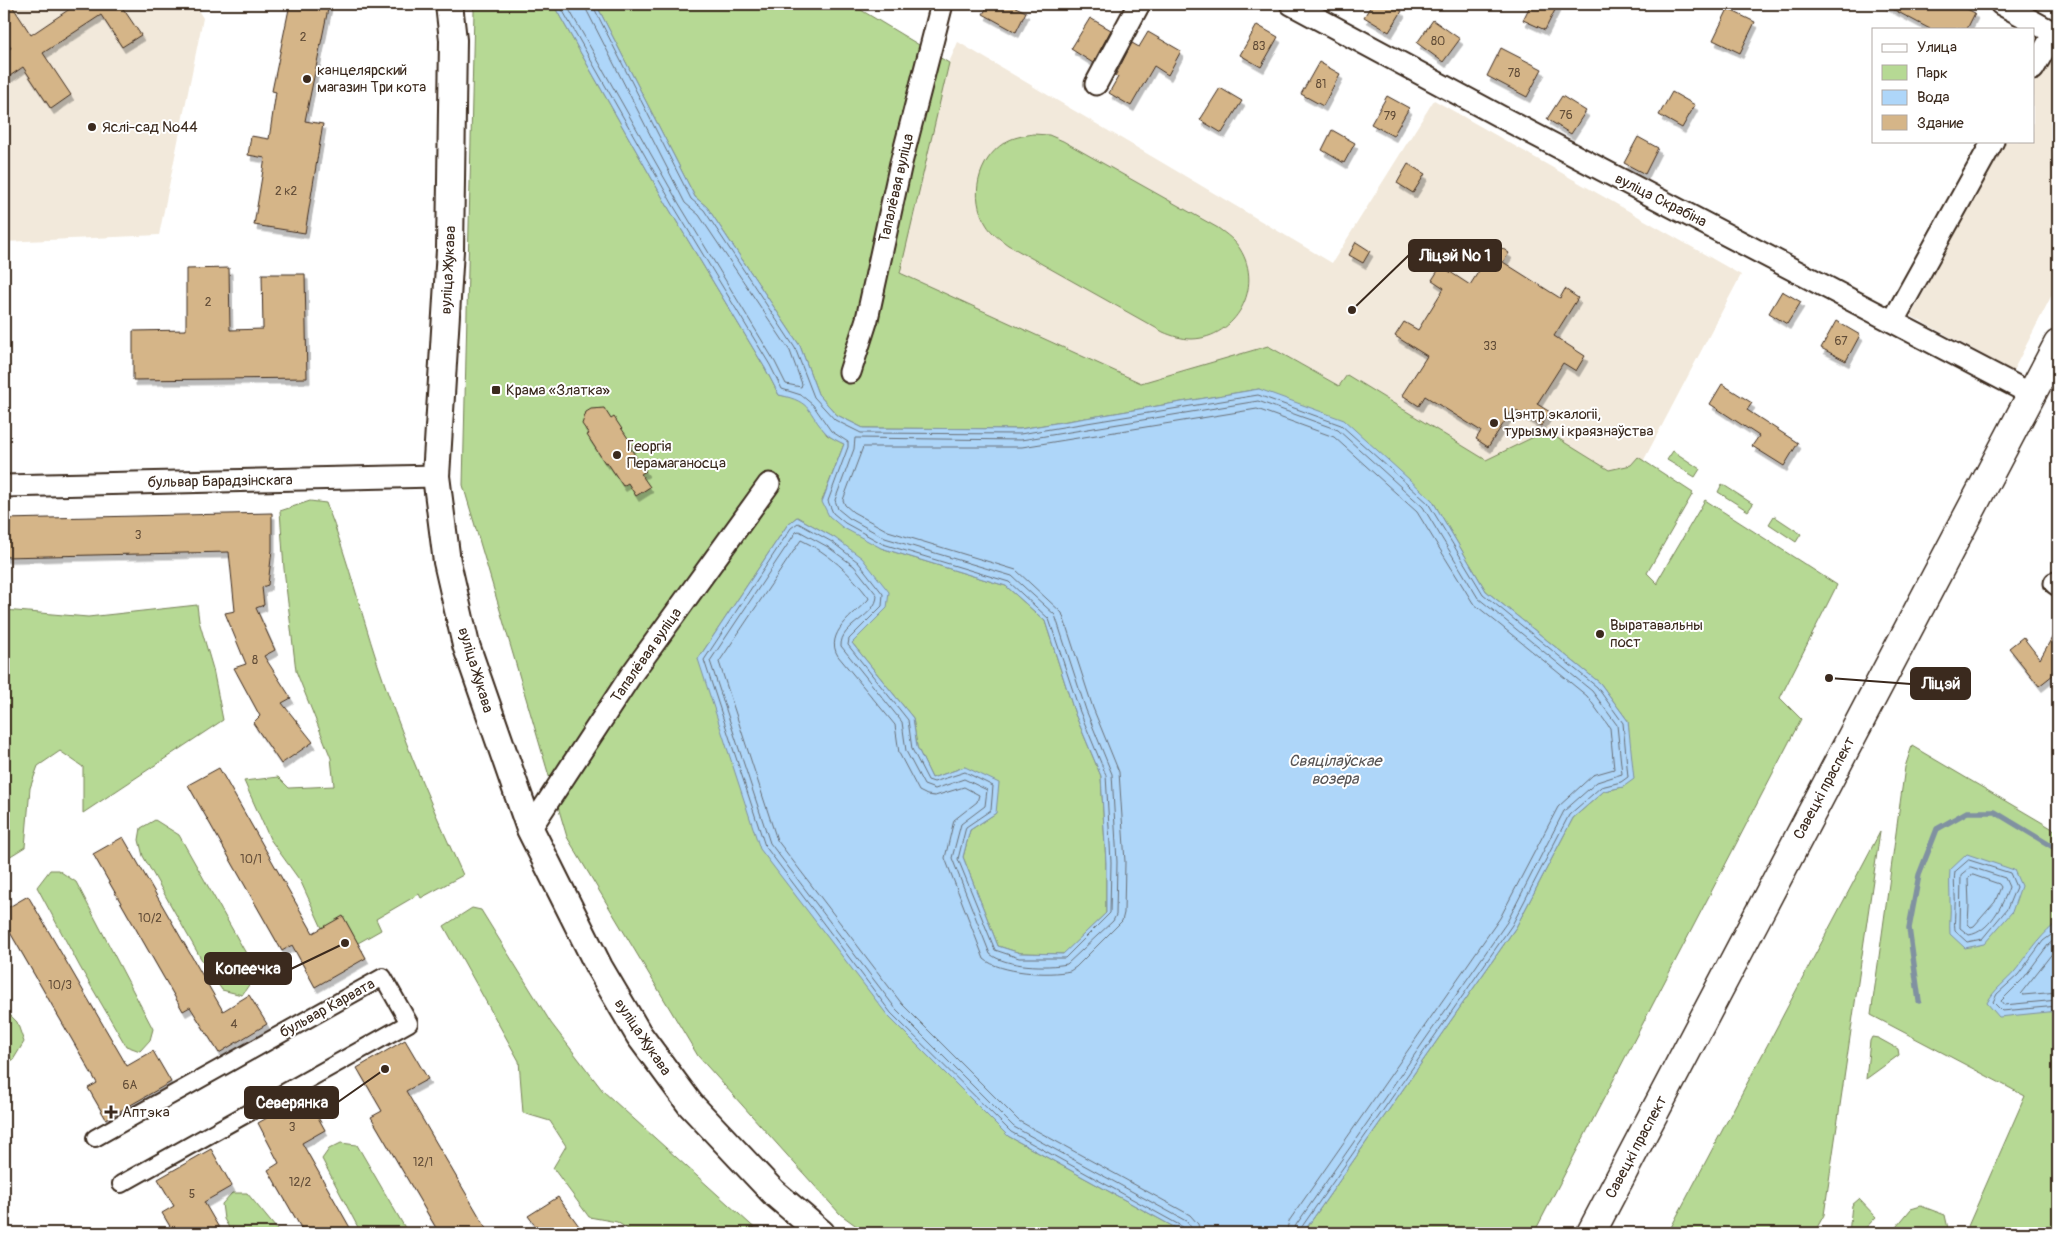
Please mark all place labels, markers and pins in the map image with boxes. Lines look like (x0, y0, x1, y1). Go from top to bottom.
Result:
place label: канцелярский магазин Три кота (317, 61, 426, 97)
marker: канцелярский магазин Три кота (301, 73, 313, 85)
place label: Яслі-сад №44 (102, 118, 198, 137)
marker: Яслі-сад №44 (86, 121, 98, 133)
callout: Ліцэй № 1 (1409, 240, 1501, 271)
place label: Крама «Златка» (506, 381, 610, 400)
marker: Крама «Златка» (490, 384, 502, 396)
place label: Цэнтр экалогіі, турызму і краязнаўства (1504, 405, 1654, 441)
marker: Цэнтр экалогіі, турызму і краязнаўства (1488, 417, 1500, 429)
place label: Георгія Перамаганосца (627, 437, 726, 473)
marker: Георгія Перамаганосца (611, 449, 623, 461)
place label: Выратавальны пост (1610, 616, 1703, 652)
marker: Выратавальны пост (1594, 628, 1606, 640)
callout: Ліцэй (1911, 668, 1970, 699)
callout: Копеечка (205, 953, 291, 984)
callout: Северянка (245, 1087, 338, 1118)
place label: Аптэка (122, 1103, 170, 1122)
marker: Аптэка (104, 1105, 118, 1119)

